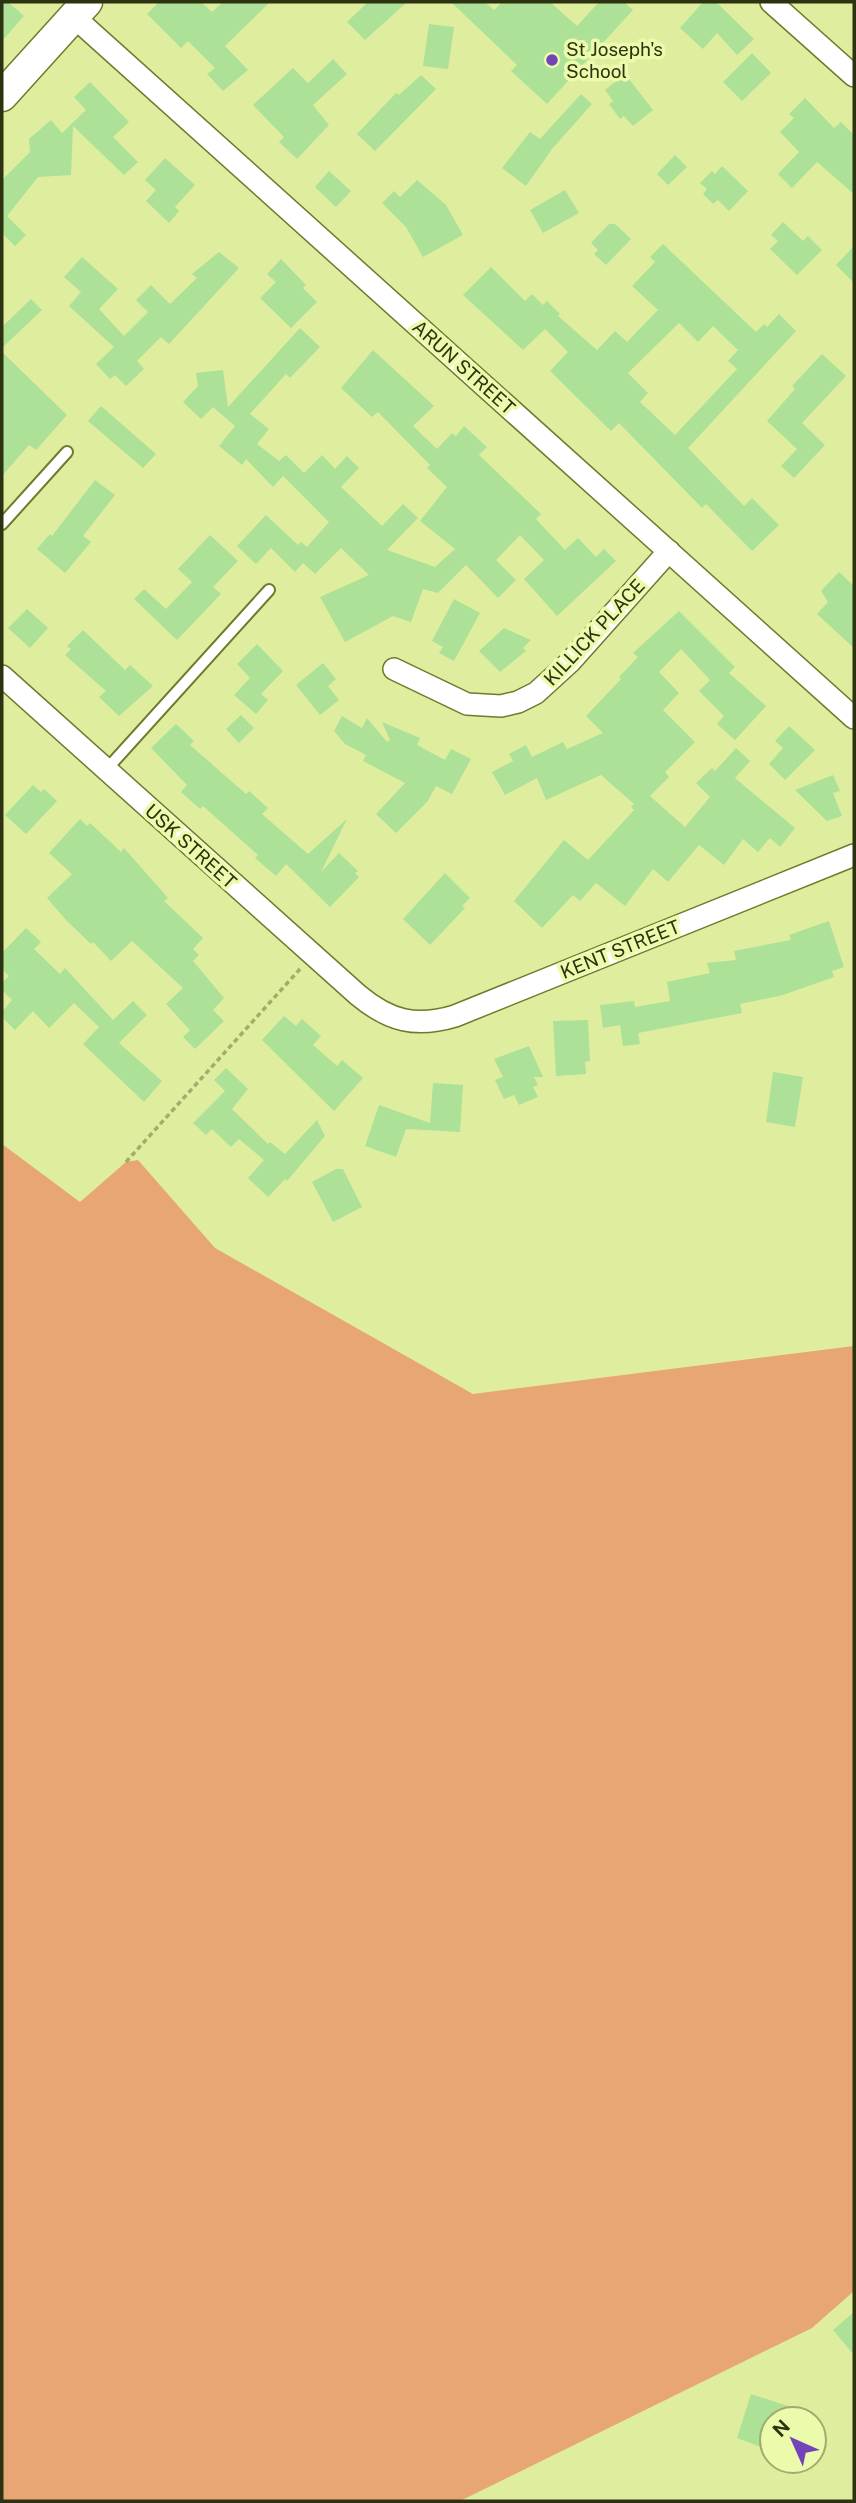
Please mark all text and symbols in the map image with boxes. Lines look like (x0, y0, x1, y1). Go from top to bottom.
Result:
place label: St Joseph's School (566, 38, 663, 82)
marker: St Joseph's School (544, 52, 560, 68)
street label: ARUN STREET (408, 315, 520, 419)
street label: KILLICK PLACE (539, 574, 649, 690)
street label: USK STREET (141, 799, 241, 893)
street label: KENT STREET (557, 915, 683, 983)
north arrow (758, 2405, 828, 2475)
text: N (768, 2415, 794, 2441)

